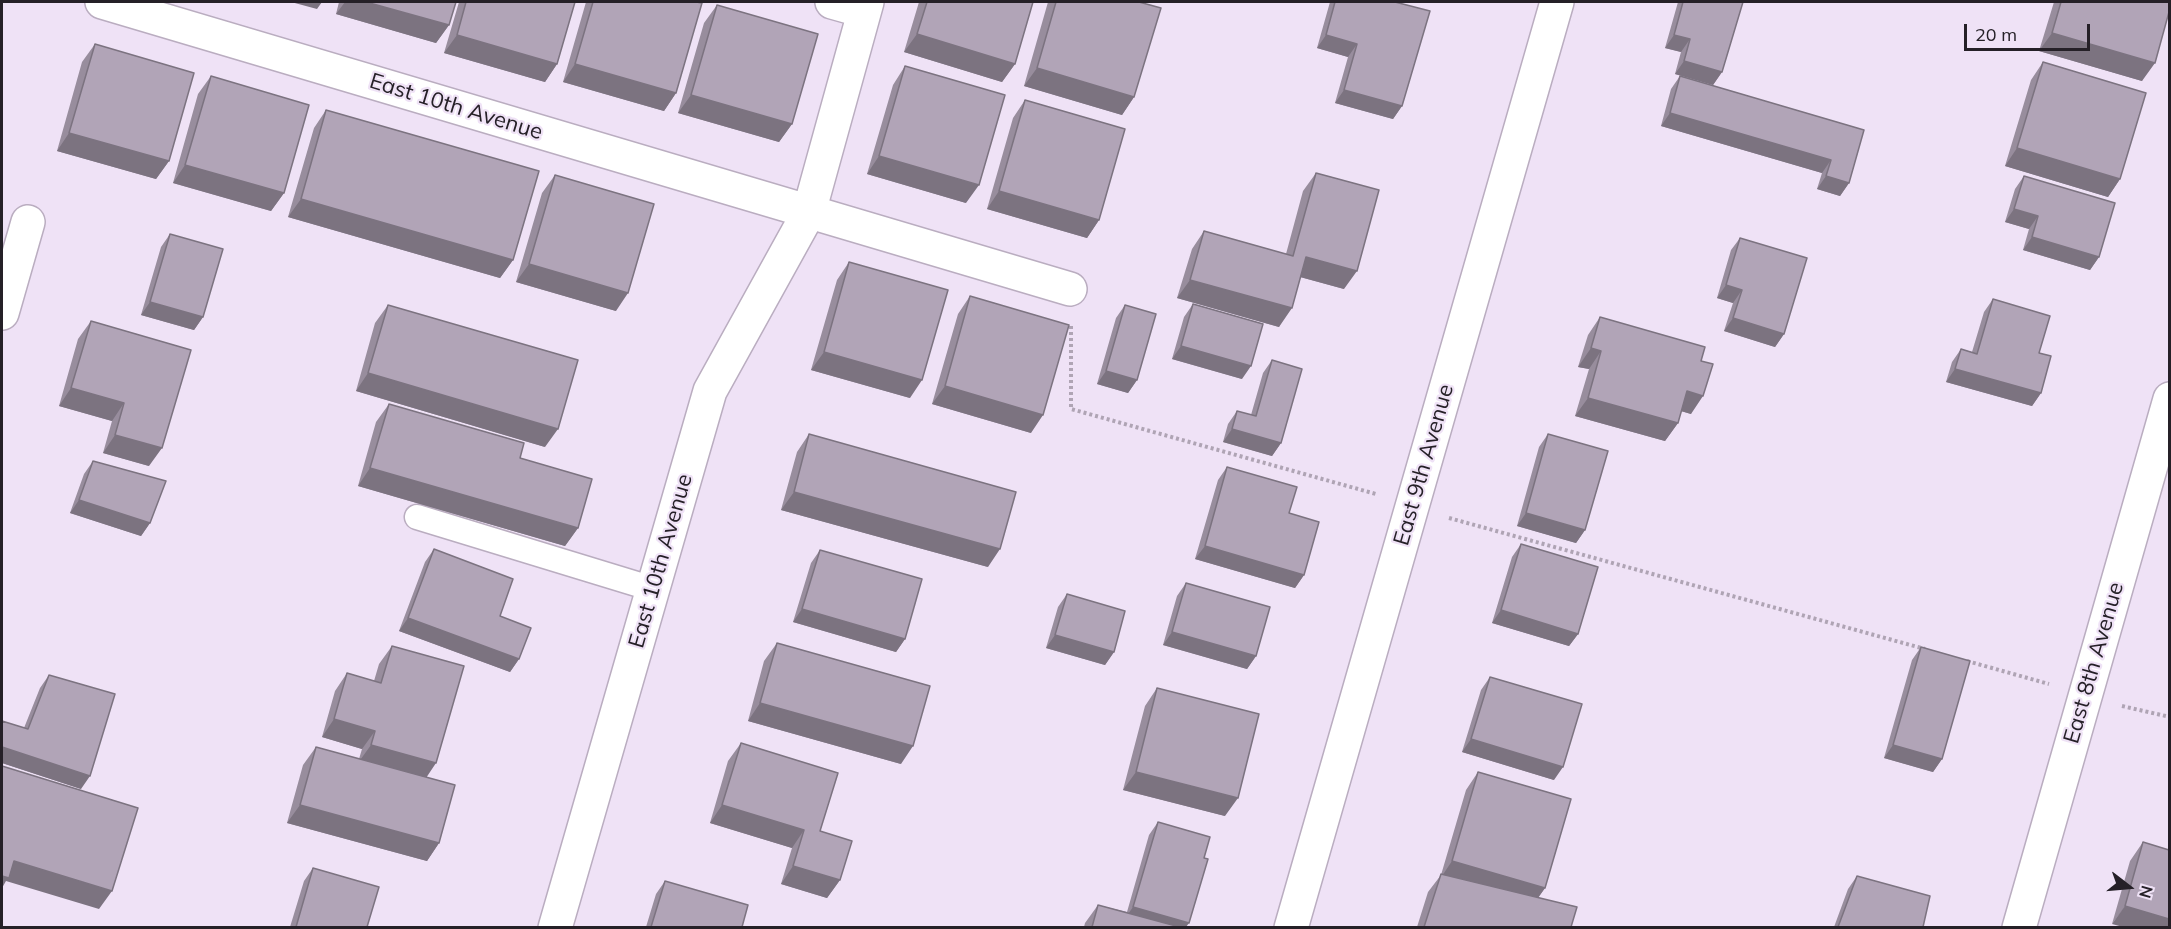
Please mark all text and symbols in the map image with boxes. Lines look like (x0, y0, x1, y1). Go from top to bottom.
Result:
scale bar (1967, 12, 2093, 50)
text: 20 m (1975, 23, 2017, 46)
street label: East 10th Avenue (366, 68, 546, 146)
street label: East 9th Avenue (1388, 381, 1460, 549)
street label: East 10th Avenue (624, 471, 698, 651)
street label: East 8th Avenue (2058, 579, 2130, 747)
north arrow (2099, 857, 2159, 917)
text: N (2135, 883, 2158, 901)

